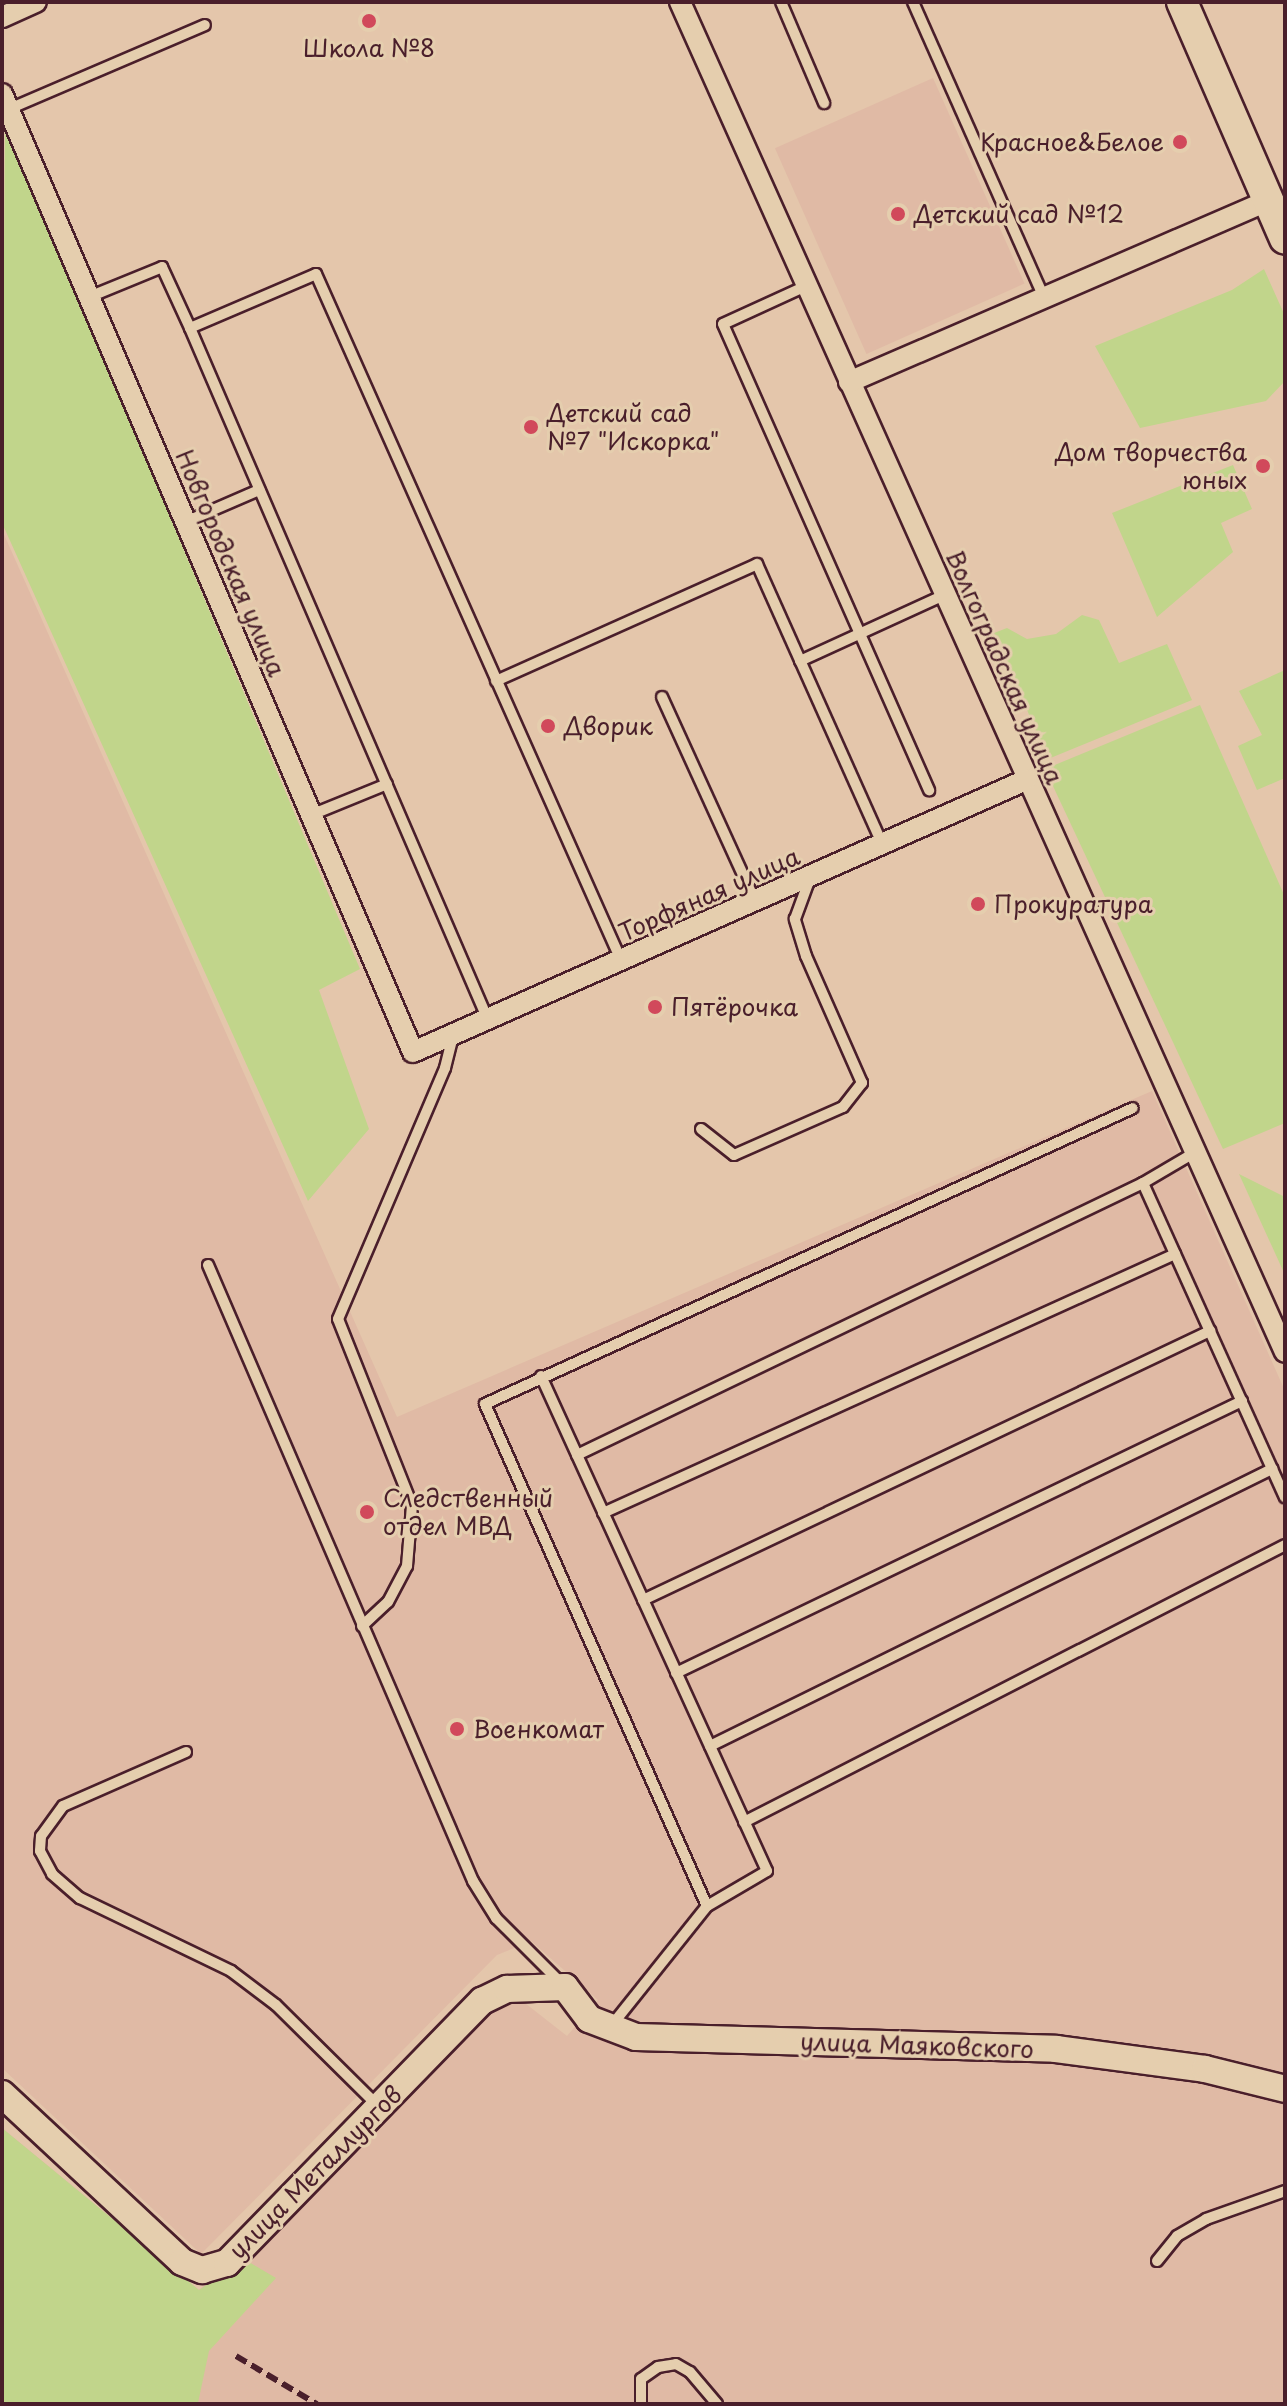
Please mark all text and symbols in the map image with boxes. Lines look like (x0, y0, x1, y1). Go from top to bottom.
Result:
marker: Школа №8 (360, 12, 378, 30)
place label: Школа №8 (303, 34, 435, 62)
place label: Красное&Белое (980, 128, 1164, 156)
marker: Красное&Белое (1171, 133, 1189, 151)
place label: Детский cад №12 (914, 200, 1124, 228)
marker: Детский cад №12 (889, 205, 907, 223)
place label: Детский cад №7 "Искорка" (547, 399, 720, 455)
marker: Детский cад №7 "Искорка" (522, 418, 540, 436)
place label: Дом творчества юных (1054, 438, 1247, 494)
street label: Новгородская улица (170, 445, 292, 681)
marker: Дом творчества юных (1254, 457, 1272, 475)
street label: Волгоградская улица (940, 545, 1070, 789)
place label: Дворик (564, 712, 653, 740)
marker: Дворик (539, 717, 557, 735)
street label: Торфяная улица (613, 841, 805, 947)
place label: Прокуратура (994, 890, 1153, 918)
marker: Прокуратура (969, 895, 987, 913)
place label: Пятёрочка (671, 993, 798, 1021)
marker: Пятёрочка (646, 998, 664, 1016)
place label: Следственный отдел МВД (383, 1484, 553, 1540)
marker: Следственный отдел МВД (358, 1503, 376, 1521)
place label: Военкомат (473, 1715, 604, 1743)
marker: Военкомат (448, 1720, 466, 1738)
street label: улица Маяковского (799, 2027, 1035, 2063)
street label: улица Металлургов (222, 2079, 408, 2265)

